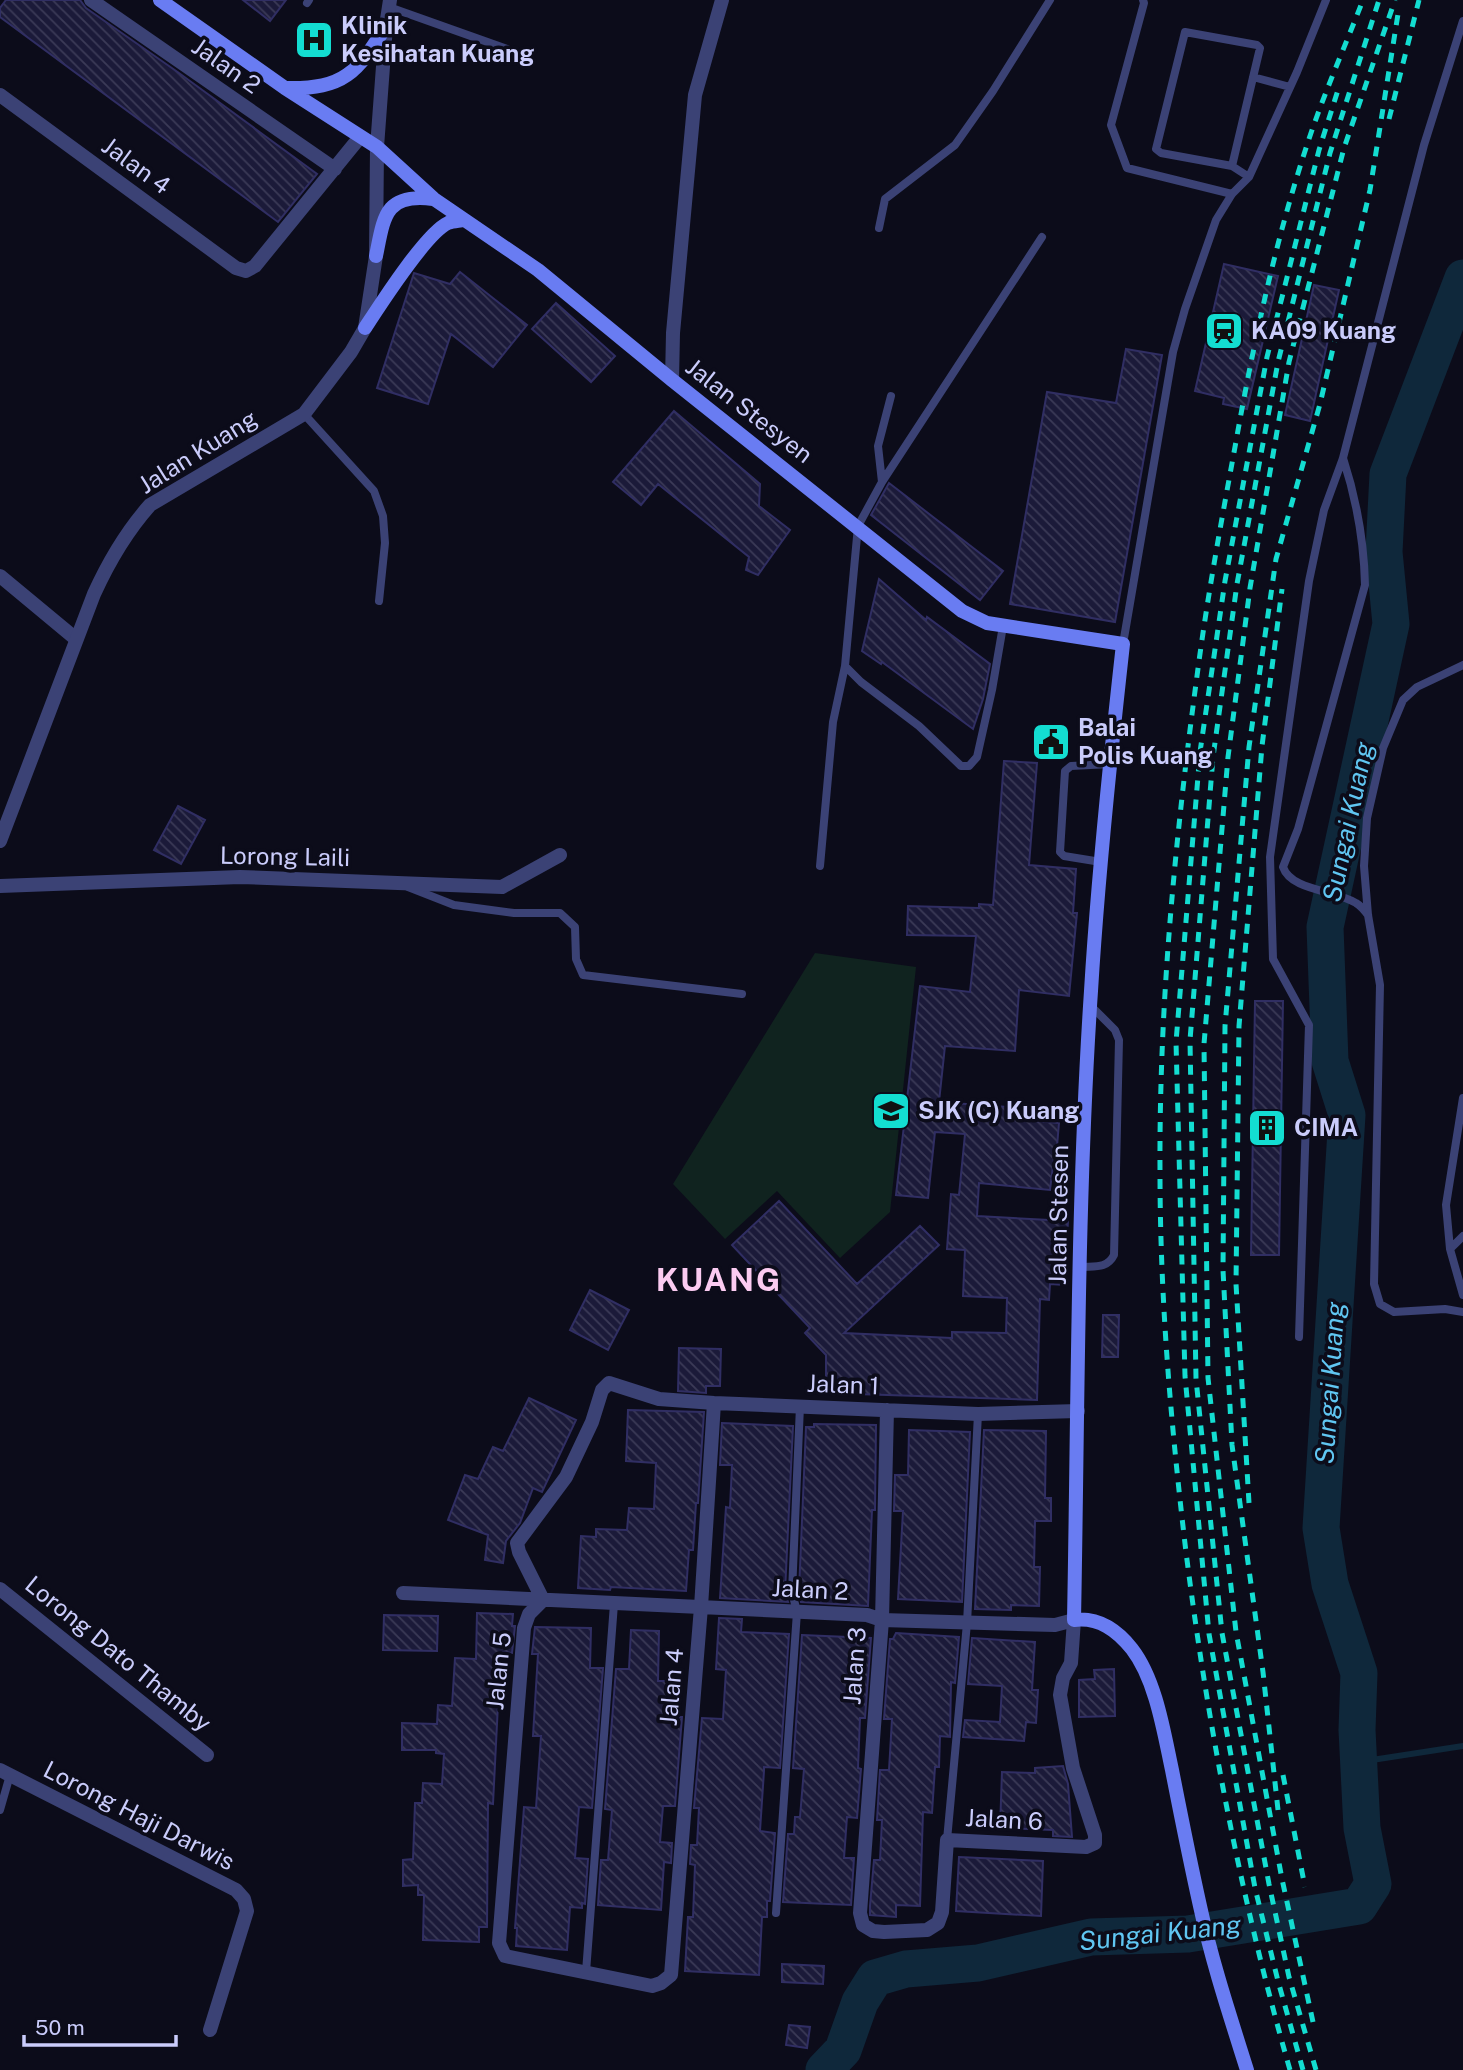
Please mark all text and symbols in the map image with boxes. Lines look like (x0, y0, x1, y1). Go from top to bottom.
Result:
place label: Klinik Kesihatan Kuang (341, 11, 534, 67)
hospital icon: Klinik Kesihatan Kuang (293, 19, 335, 61)
street label: Jalan 2 (187, 32, 266, 99)
street label: Jalan 4 (97, 131, 176, 199)
station icon: KA09 Kuang (1203, 310, 1245, 352)
place label: KA09 Kuang (1251, 316, 1396, 344)
street label: Jalan Stesyen (681, 352, 819, 468)
street label: Jalan Kuang (133, 404, 262, 499)
place label: Balai Polis Kuang (1078, 713, 1213, 769)
public building icon: Balai Polis Kuang (1030, 721, 1072, 763)
water label: Sungai Kuang (1315, 739, 1380, 905)
street label: Lorong Laili (220, 841, 350, 871)
school or university icon: SJK (C) Kuang (870, 1090, 912, 1132)
place label: SJK (C) Kuang (918, 1096, 1079, 1124)
building icon: CIMA (1246, 1107, 1288, 1149)
place label: CIMA (1294, 1113, 1358, 1141)
street label: Jalan Stesen (1043, 1145, 1073, 1285)
district label: KUANG (656, 1261, 782, 1298)
water label: Sungai Kuang (1308, 1300, 1351, 1465)
street label: Jalan 1 (806, 1369, 880, 1399)
street label: Lorong Dato Thamby (20, 1570, 217, 1737)
street label: Jalan 2 (771, 1573, 849, 1605)
street label: Jalan 3 (837, 1626, 871, 1706)
street label: Jalan 5 (480, 1631, 516, 1711)
street label: Jalan 4 (654, 1647, 688, 1727)
street label: Lorong Haji Darwis (39, 1755, 240, 1875)
street label: Jalan 6 (965, 1803, 1044, 1835)
water label: Sungai Kuang (1077, 1909, 1243, 1956)
scale bar (24, 2004, 177, 2048)
text: 50 m (35, 2015, 85, 2040)

